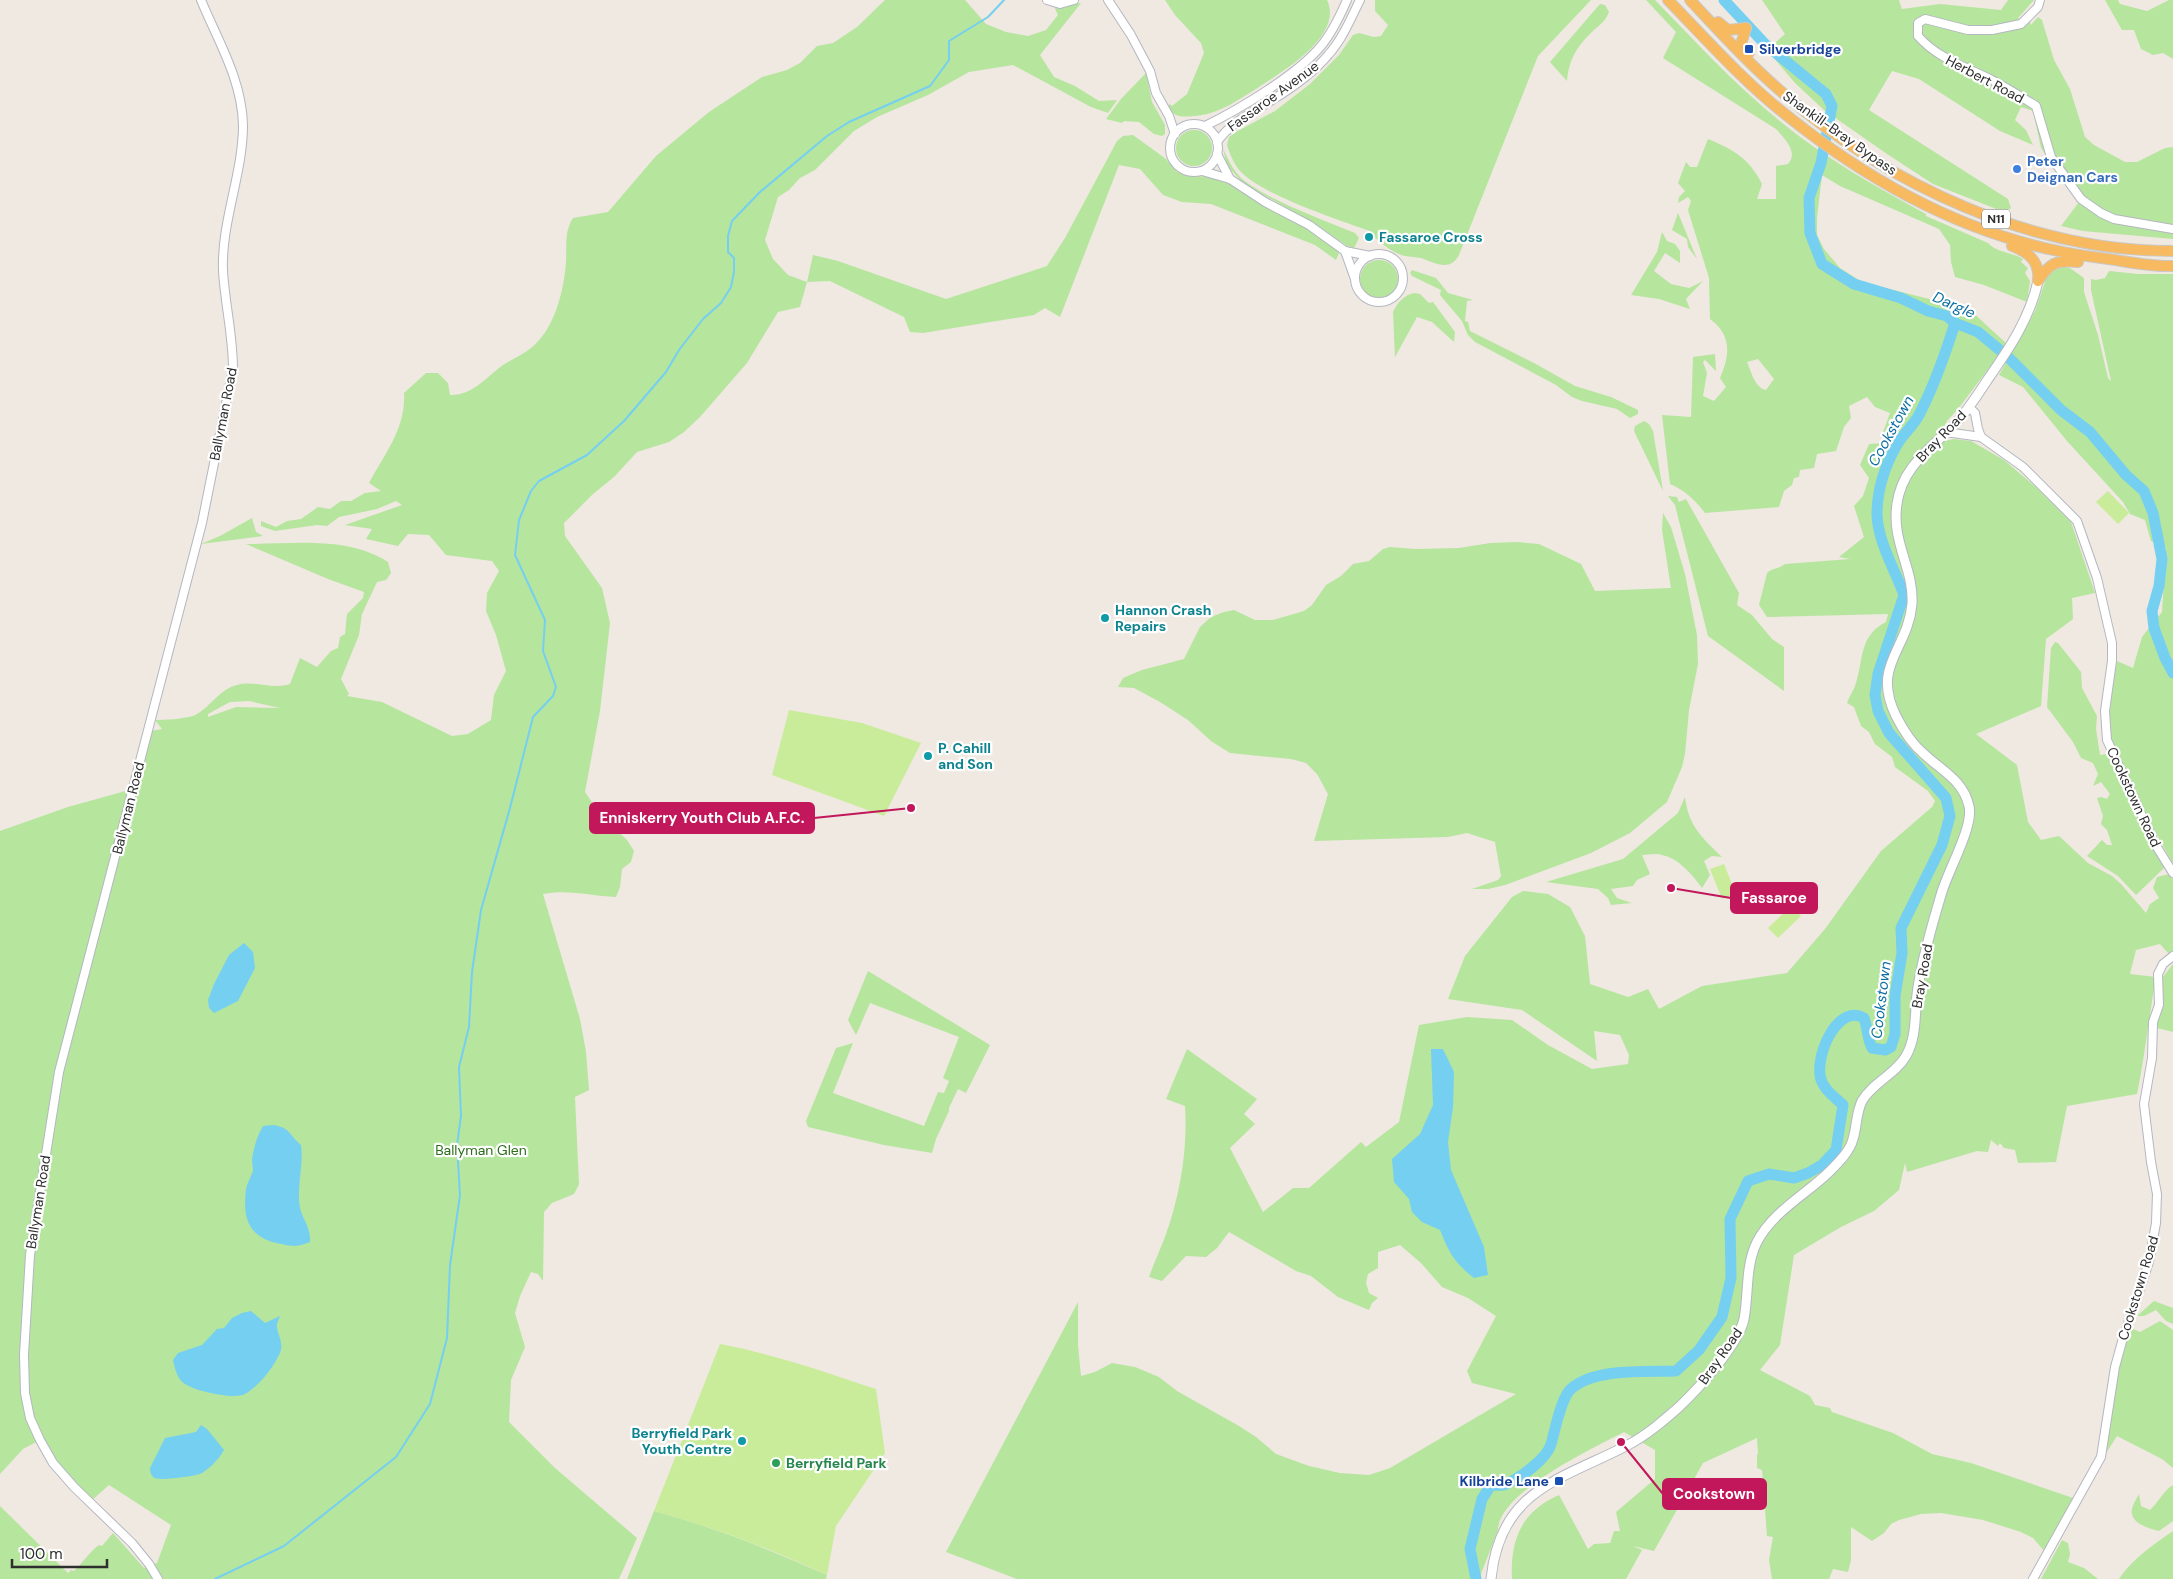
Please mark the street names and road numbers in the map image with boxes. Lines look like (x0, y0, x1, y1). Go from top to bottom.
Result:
street label: Herbert Road (1943, 51, 2027, 107)
street label: Fassaroe Avenue (1224, 57, 1322, 135)
street label: Shankill-Bray Bypass (1779, 87, 1901, 179)
road number: N11 (1982, 210, 2010, 228)
street label: Ballyman Road (205, 366, 241, 462)
street label: Bray Road (1912, 406, 1970, 466)
street label: Cookstown Road (2103, 744, 2165, 850)
street label: Ballyman Road (108, 760, 148, 856)
street label: Bray Road (1907, 942, 1937, 1010)
street label: Ballyman Road (22, 1154, 54, 1250)
street label: Cookstown Road (2114, 1234, 2162, 1342)
street label: Bray Road (1694, 1324, 1746, 1388)

